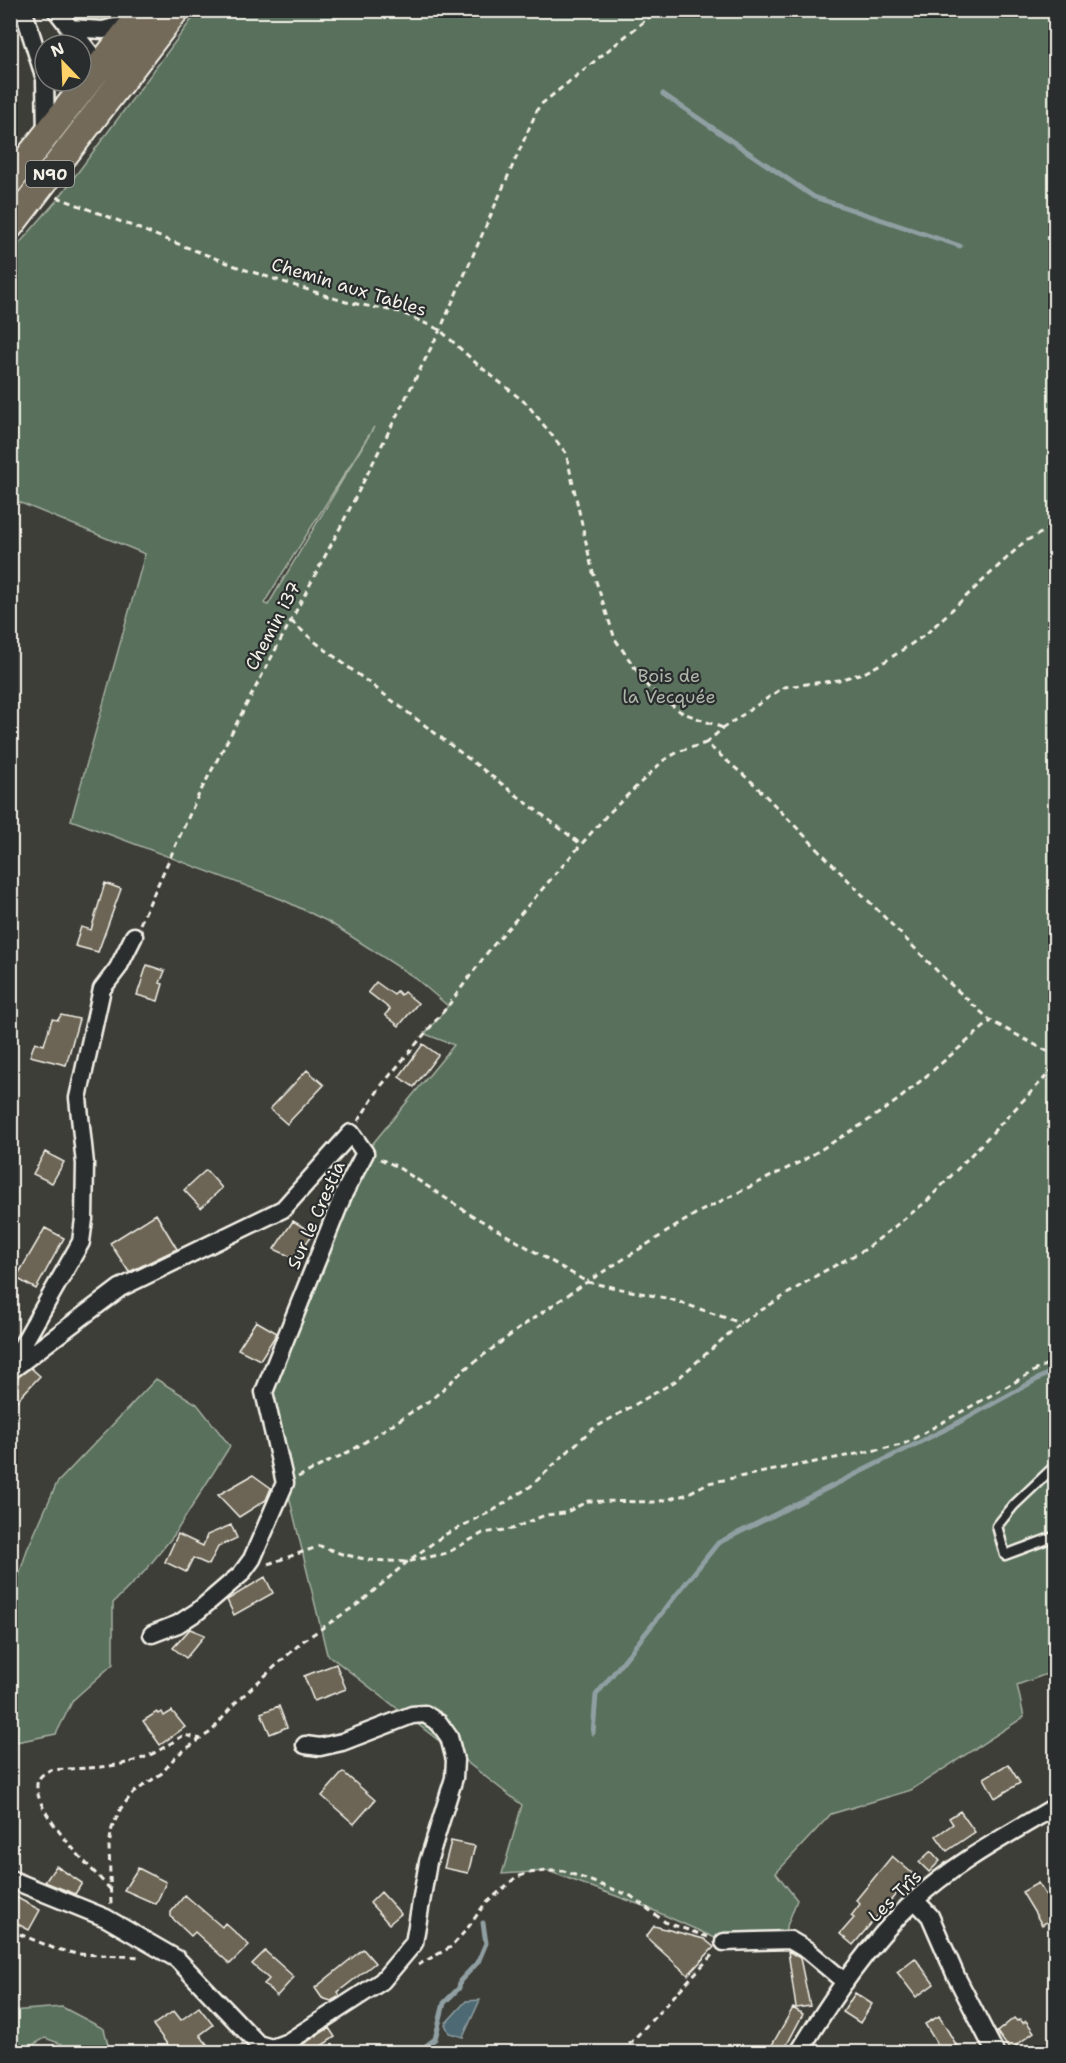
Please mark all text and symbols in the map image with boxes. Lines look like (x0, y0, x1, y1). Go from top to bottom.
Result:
north arrow (33, 33, 93, 93)
text: N (47, 38, 67, 62)
road number: N90 (26, 161, 74, 187)
street label: Chemin aux Tables (269, 252, 429, 322)
street label: Chemin i37 (240, 577, 306, 675)
park label: Bois de la Vecquée (622, 664, 716, 709)
street label: Sur le Crestia (281, 1157, 351, 1273)
street label: Les Trîs (863, 1865, 927, 1927)

